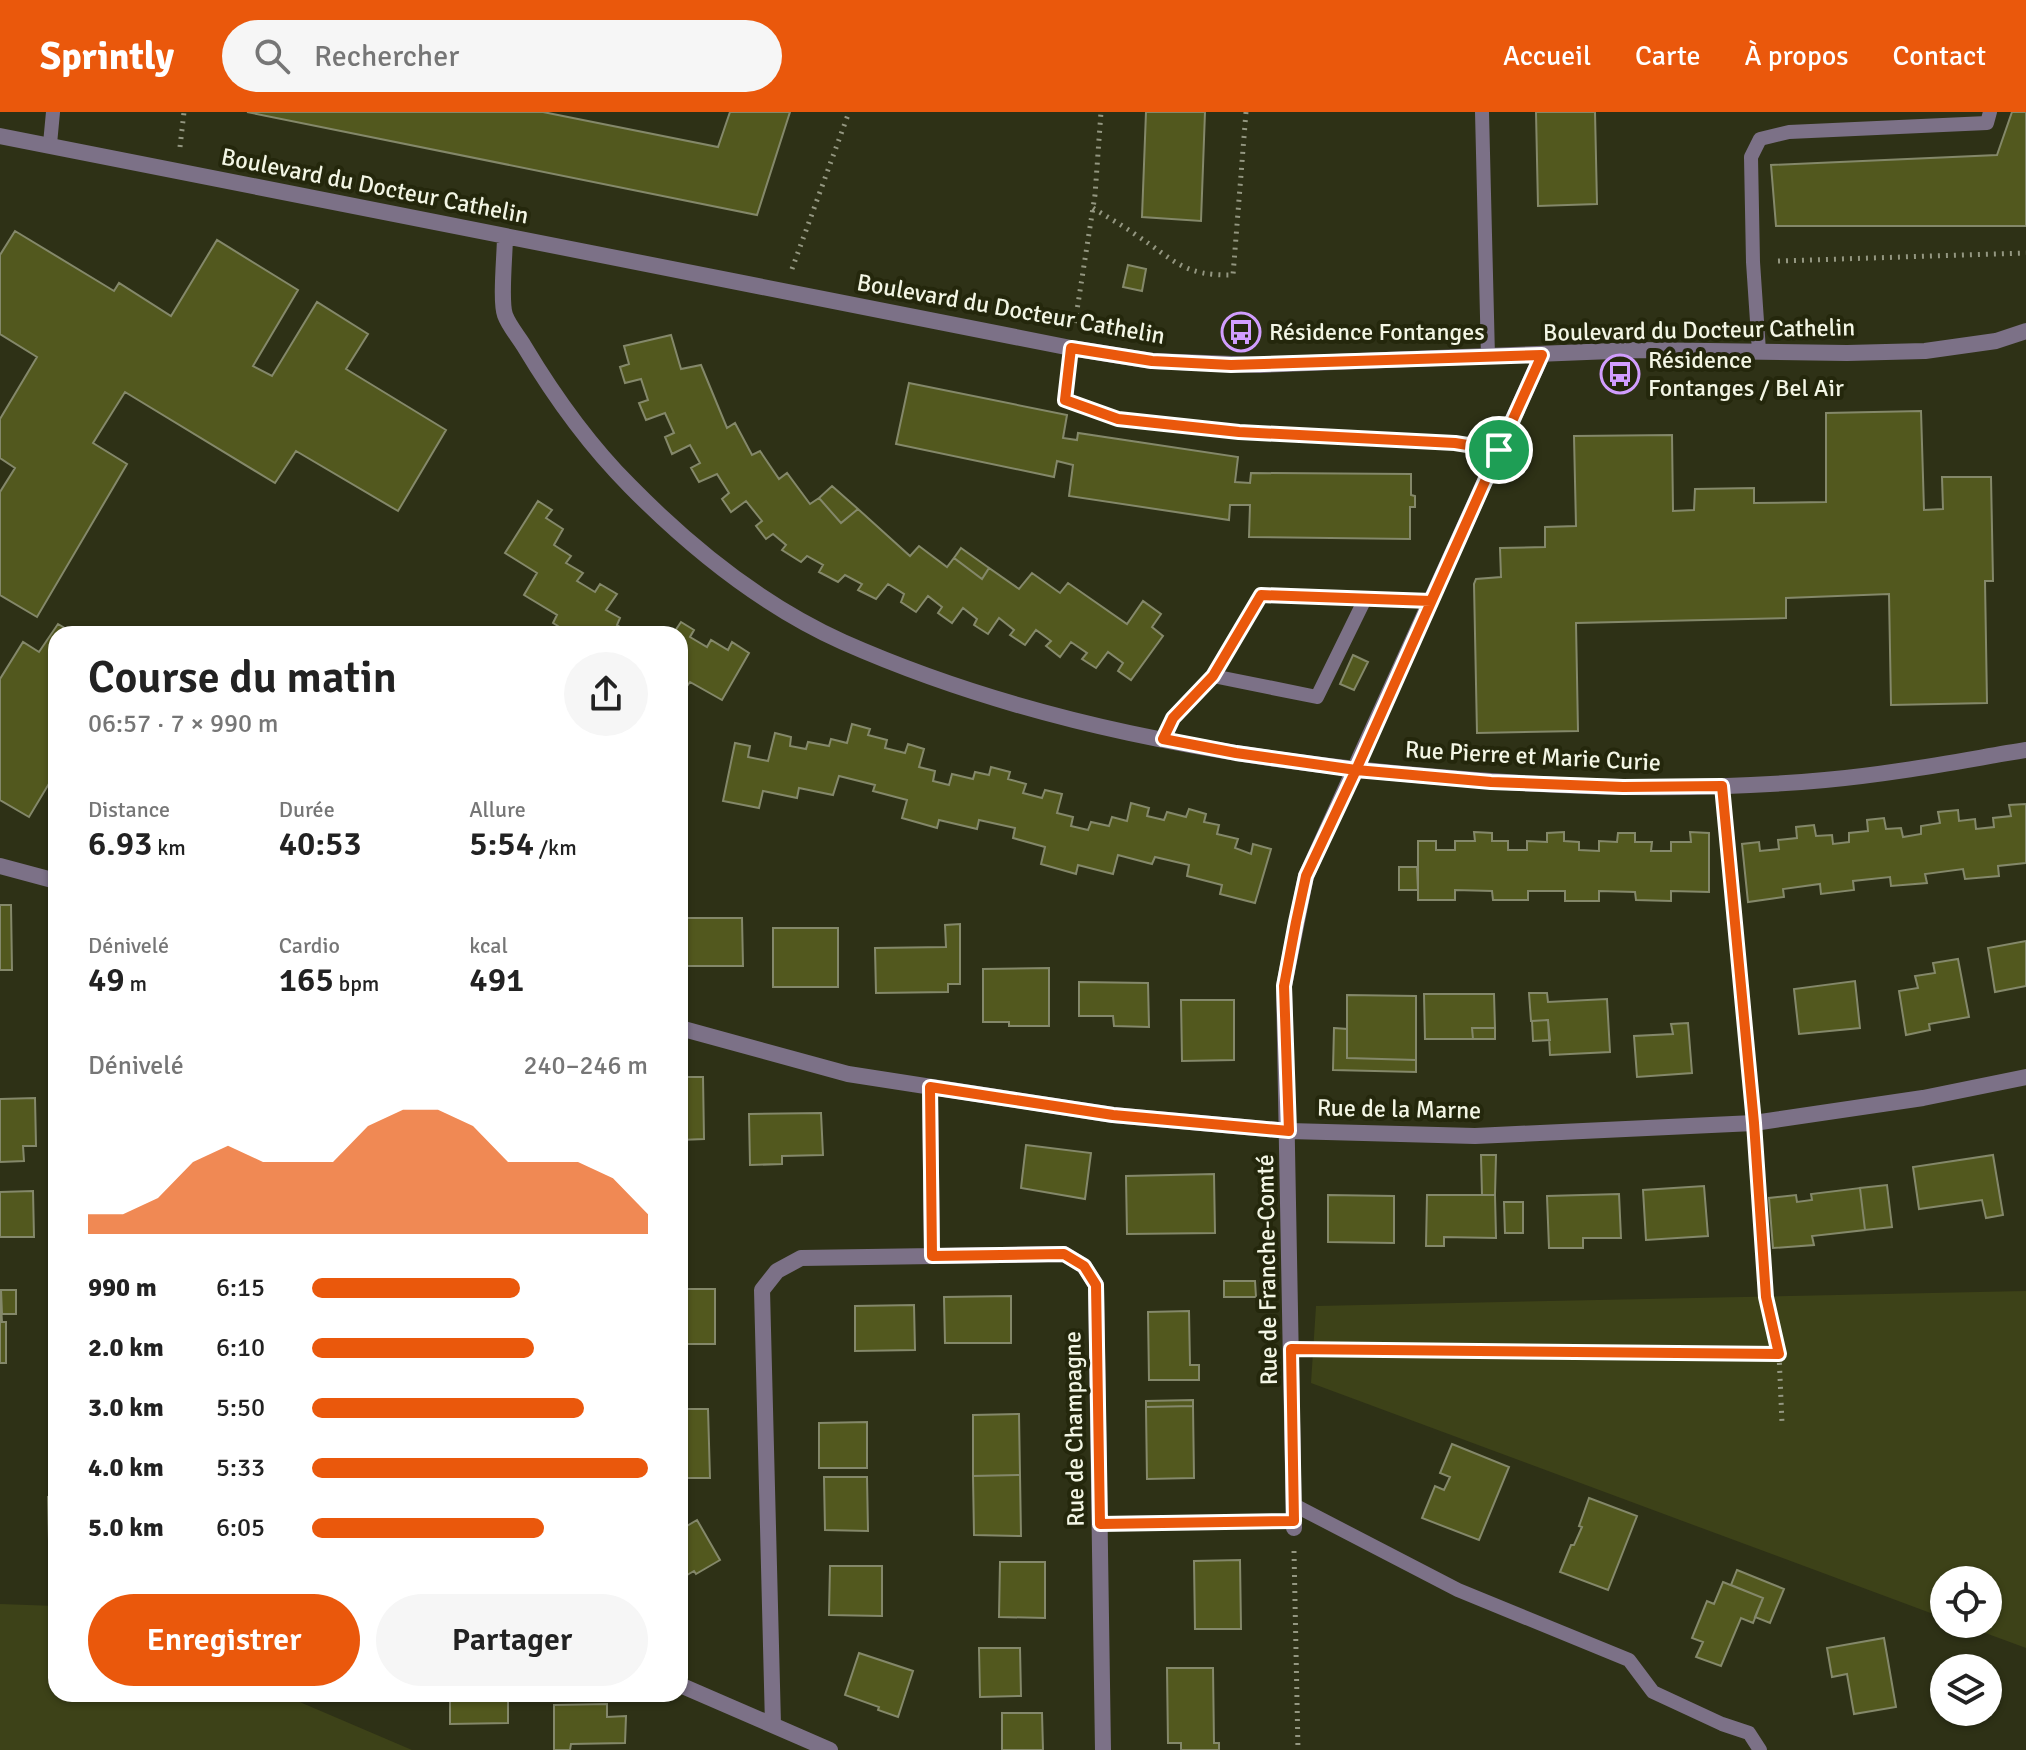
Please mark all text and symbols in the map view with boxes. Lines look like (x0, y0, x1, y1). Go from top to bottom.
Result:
search box (222, 20, 782, 92)
text: Sprintly (40, 33, 174, 80)
icon: search (250, 34, 294, 78)
text: Rechercher (314, 38, 459, 75)
text: Accueil (1503, 39, 1591, 73)
text: Carte (1635, 39, 1700, 73)
text: À propos (1744, 39, 1849, 73)
text: Contact (1893, 39, 1986, 73)
street label: Boulevard du Docteur Cathelin (219, 141, 531, 231)
street label: Boulevard du Docteur Cathelin (855, 267, 1167, 351)
bus stop icon: Résidence Fontanges (1220, 311, 1262, 353)
street label: Boulevard du Docteur Cathelin (1543, 312, 1855, 348)
place label: Résidence Fontanges (1269, 317, 1485, 347)
place label: Résidence Fontanges / Bel Air (1648, 345, 1844, 403)
bus stop icon: Résidence Fontanges / Bel Air (1599, 353, 1641, 395)
pin (1465, 416, 1533, 484)
icon: arrive (1477, 428, 1521, 472)
text: Course du matin (88, 651, 397, 705)
button: share (564, 652, 648, 736)
text: 06:57 · 7 × 990 m (88, 708, 279, 740)
street label: Rue Pierre et Marie Curie (1404, 734, 1662, 778)
text: Distance (88, 796, 170, 823)
text: Durée (279, 796, 335, 823)
text: Allure (469, 796, 526, 823)
text: 6.93 (88, 823, 152, 865)
text: 40:53 (279, 823, 362, 865)
text: 5:54 (469, 823, 534, 865)
text: km (152, 834, 186, 861)
text: /km (534, 834, 577, 861)
text: Dénivelé (88, 932, 169, 959)
text: Cardio (279, 932, 340, 959)
text: kcal (469, 932, 508, 959)
text: 49 (88, 959, 125, 1001)
text: 165 (279, 959, 334, 1001)
text: 491 (469, 959, 524, 1001)
text: m (125, 970, 147, 997)
text: bpm (334, 970, 379, 997)
text: Dénivelé (88, 1050, 184, 1082)
text: 240–246 m (524, 1050, 648, 1082)
street label: Rue de la Marne (1317, 1093, 1481, 1125)
street label: Rue de Franche-Comté (1250, 1154, 1284, 1386)
text: 990 m (88, 1272, 157, 1304)
text: 6:15 (216, 1272, 265, 1304)
street label: Rue de Champagne (1057, 1331, 1091, 1527)
text: 2.0 km (88, 1332, 164, 1364)
text: 6:10 (216, 1332, 265, 1364)
text: 3.0 km (88, 1392, 164, 1424)
text: 5:50 (216, 1392, 265, 1424)
text: 4.0 km (88, 1452, 164, 1484)
text: 5:33 (216, 1452, 265, 1484)
text: 5.0 km (88, 1512, 164, 1544)
text: 6:05 (216, 1512, 265, 1544)
map controls (1930, 1566, 2002, 1726)
button: locate (1930, 1566, 2002, 1638)
button: Enregistrer (88, 1594, 360, 1686)
button: Partager (376, 1594, 648, 1686)
button: layers (1930, 1654, 2002, 1726)

